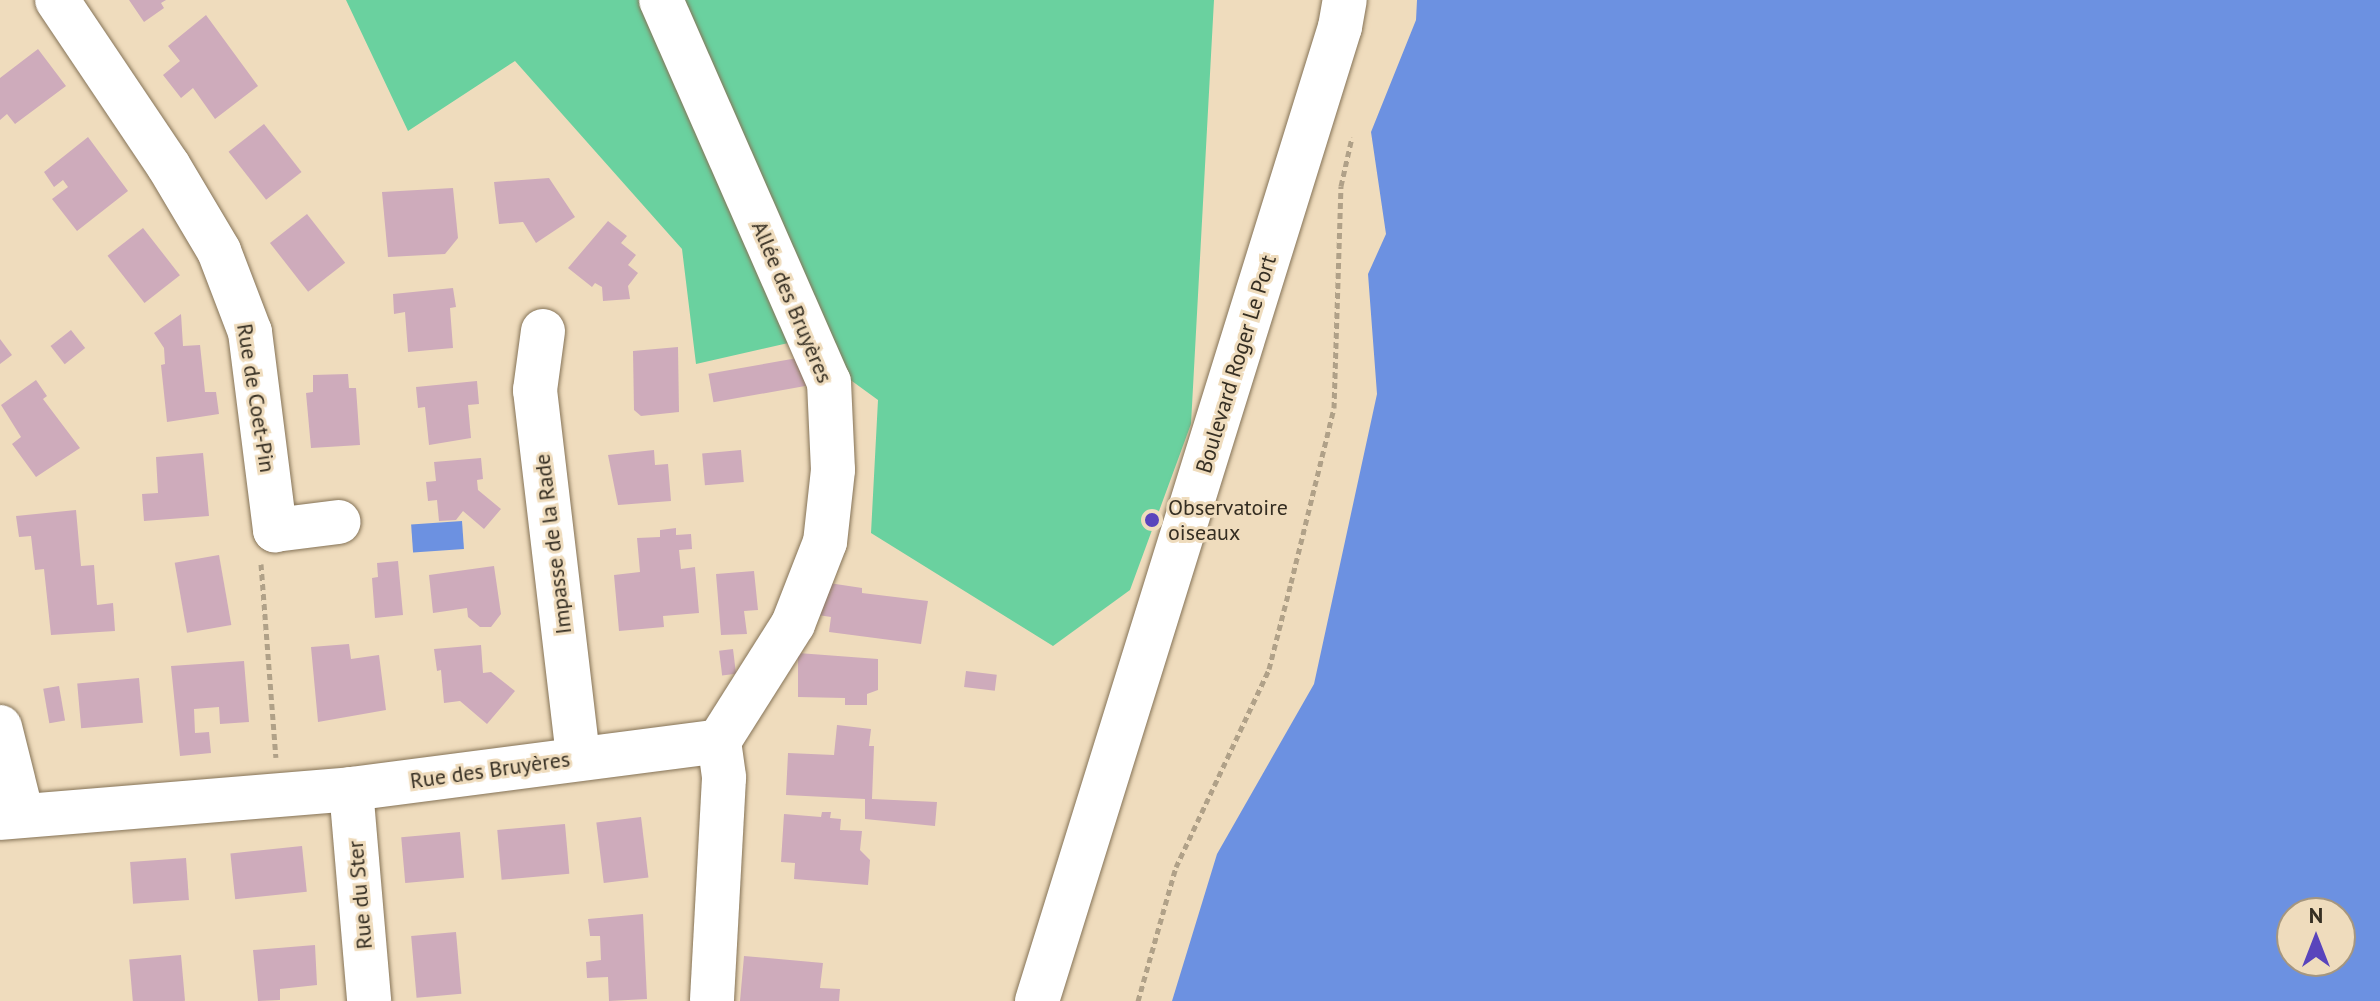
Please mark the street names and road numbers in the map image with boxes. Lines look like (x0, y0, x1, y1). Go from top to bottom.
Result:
street label: Allée des Bruyères (746, 217, 838, 387)
street label: Boulevard Roger Le Port (1190, 252, 1282, 476)
street label: Rue de Coet-Pin (231, 322, 281, 474)
street label: Impasse de la Rade (529, 452, 577, 636)
street label: Rue des Bruyères (408, 746, 572, 794)
street label: Rue du Ster (342, 840, 378, 950)

